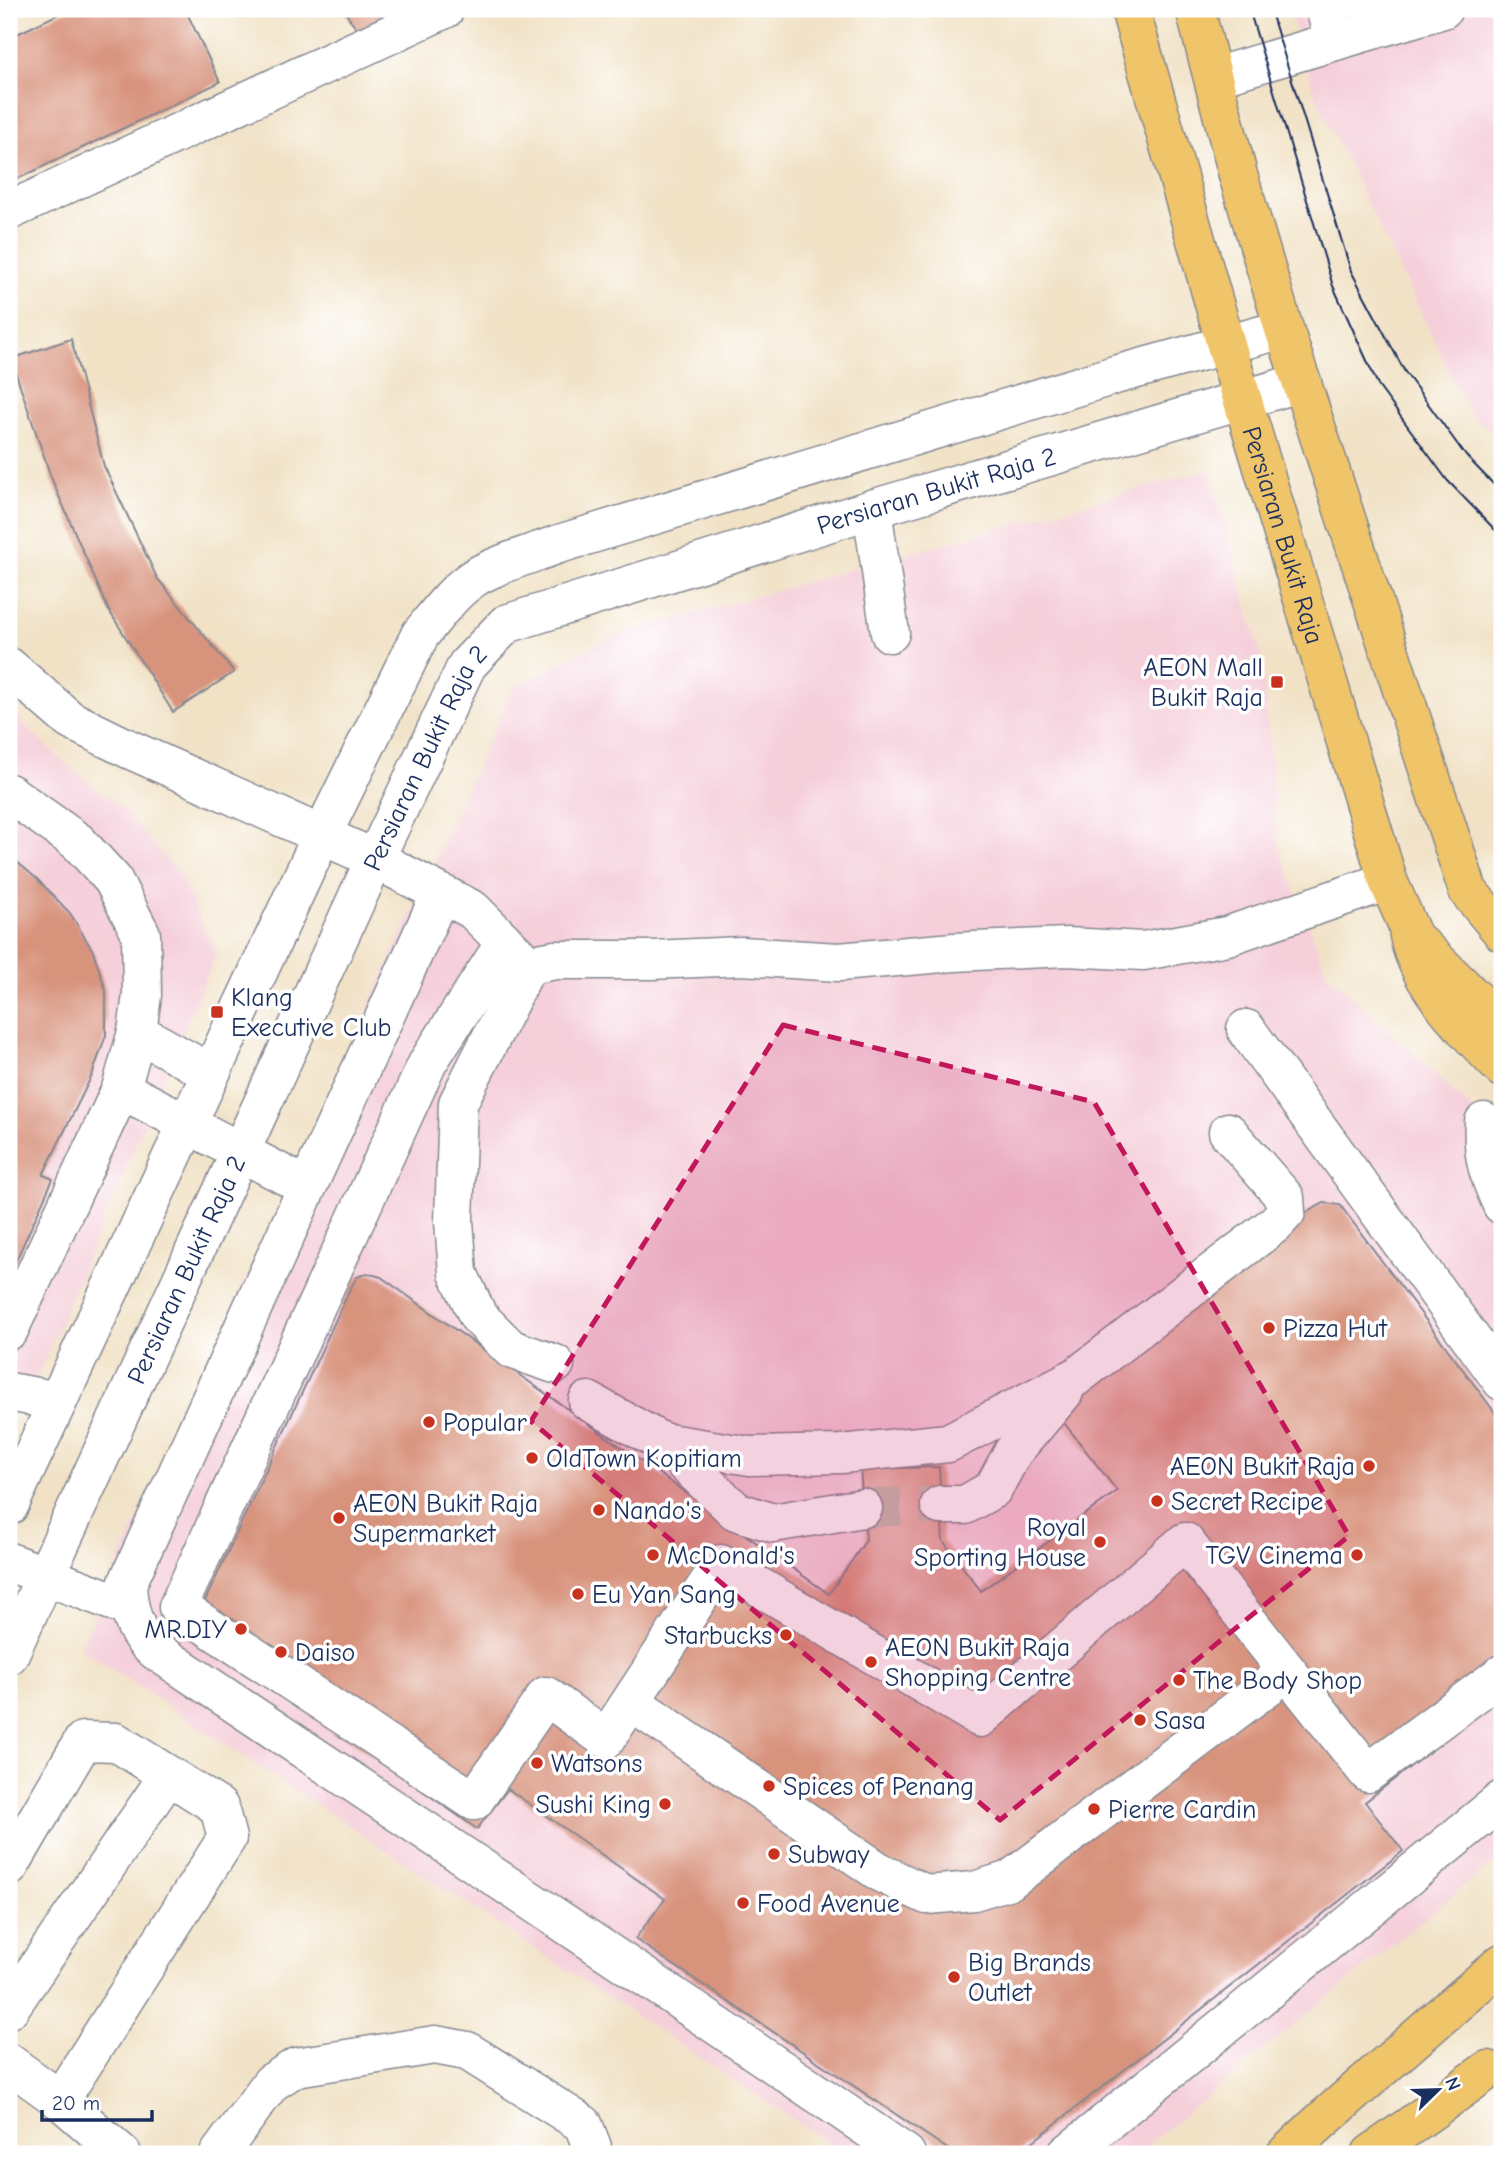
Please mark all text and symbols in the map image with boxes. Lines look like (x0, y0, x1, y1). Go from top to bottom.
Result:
street label: Persiaran Bukit Raja (1236, 423, 1329, 648)
street label: Persiaran Bukit Raja 2 (813, 442, 1060, 541)
street label: Persiaran Bukit Raja 2 (358, 639, 494, 876)
place label: AEON Mall Bukit Raja (1143, 653, 1263, 713)
marker: AEON Mall Bukit Raja (1269, 674, 1285, 690)
place label: Klang Executive Club (231, 983, 392, 1043)
marker: Klang Executive Club (209, 1004, 225, 1020)
street label: Persiaran Bukit Raja 2 (122, 1151, 252, 1389)
place label: Pizza Hut (1283, 1314, 1389, 1344)
marker: Pizza Hut (1261, 1320, 1277, 1336)
place label: Popular (443, 1408, 527, 1438)
marker: Popular (421, 1414, 437, 1430)
place label: OldTown Kopitiam (546, 1444, 742, 1474)
marker: OldTown Kopitiam (524, 1450, 540, 1466)
place label: AEON Bukit Raja (1170, 1452, 1355, 1482)
marker: AEON Bukit Raja (1361, 1458, 1377, 1474)
place label: Secret Recipe (1171, 1487, 1323, 1517)
place label: AEON Bukit Raja Supermarket (353, 1489, 538, 1549)
marker: Secret Recipe (1149, 1493, 1165, 1509)
place label: Nando's (613, 1496, 701, 1526)
marker: Nando's (591, 1502, 607, 1518)
marker: AEON Bukit Raja Supermarket (331, 1510, 347, 1526)
place label: Royal Sporting House (914, 1513, 1086, 1573)
marker: Royal Sporting House (1092, 1534, 1108, 1550)
place label: McDonald's (667, 1541, 795, 1571)
place label: TGV Cinema (1205, 1541, 1343, 1571)
marker: McDonald's (645, 1547, 661, 1563)
marker: TGV Cinema (1349, 1547, 1365, 1563)
place label: Eu Yan Sang (592, 1580, 736, 1610)
marker: Eu Yan Sang (570, 1586, 586, 1602)
place label: MR.DIY (145, 1615, 228, 1645)
marker: MR.DIY (233, 1621, 249, 1637)
place label: Starbucks (664, 1621, 772, 1651)
marker: Starbucks (778, 1627, 794, 1643)
place label: AEON Bukit Raja Shopping Centre (885, 1633, 1071, 1693)
place label: Daiso (295, 1638, 355, 1668)
marker: Daiso (273, 1644, 289, 1660)
marker: AEON Bukit Raja Shopping Centre (863, 1654, 879, 1670)
place label: The Body Shop (1193, 1666, 1362, 1696)
marker: The Body Shop (1171, 1672, 1187, 1688)
place label: Sasa (1154, 1706, 1206, 1736)
marker: Sasa (1132, 1712, 1148, 1728)
place label: Watsons (551, 1749, 642, 1779)
marker: Watsons (529, 1755, 545, 1771)
place label: Spices of Penang (783, 1772, 974, 1802)
marker: Spices of Penang (761, 1778, 777, 1794)
place label: Sushi King (535, 1790, 651, 1820)
place label: Pierre Cardin (1108, 1795, 1256, 1825)
marker: Sushi King (657, 1796, 673, 1812)
marker: Pierre Cardin (1086, 1801, 1102, 1817)
place label: Subway (788, 1840, 870, 1870)
marker: Subway (766, 1846, 782, 1862)
place label: Food Avenue (757, 1889, 900, 1919)
marker: Food Avenue (735, 1895, 751, 1911)
place label: Big Brands Outlet (968, 1948, 1091, 2008)
marker: Big Brands Outlet (946, 1969, 962, 1985)
north arrow (1402, 2054, 1472, 2124)
text: N (1440, 2074, 1465, 2094)
scale bar (42, 2079, 152, 2123)
text: 20 m (52, 2091, 100, 2115)

